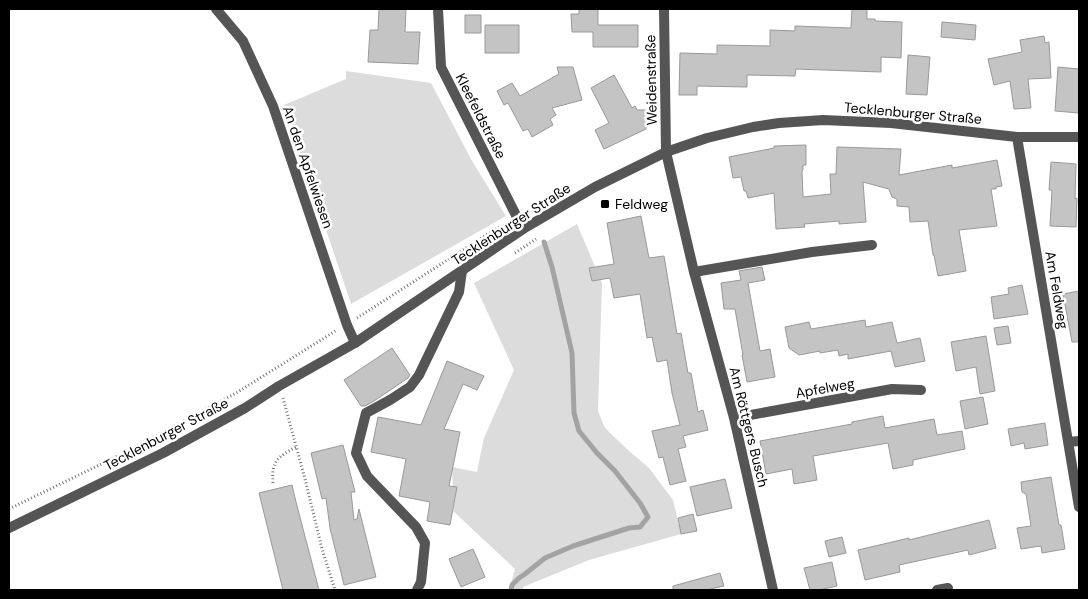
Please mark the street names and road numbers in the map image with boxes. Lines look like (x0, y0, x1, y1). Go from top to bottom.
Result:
street label: Weidenstraße (641, 34, 661, 126)
street label: Kleefeldstraße (452, 70, 510, 162)
street label: Tecklenburger Straße (843, 98, 983, 128)
street label: An den Apfelwiesen (279, 103, 337, 231)
street label: Tecklenburger Straße (448, 179, 574, 269)
street label: Am Feldweg (1041, 250, 1073, 330)
street label: Am Röttgers Busch (725, 365, 773, 489)
street label: Apfelweg (794, 374, 856, 402)
street label: Tecklenburger Straße (101, 394, 231, 474)

